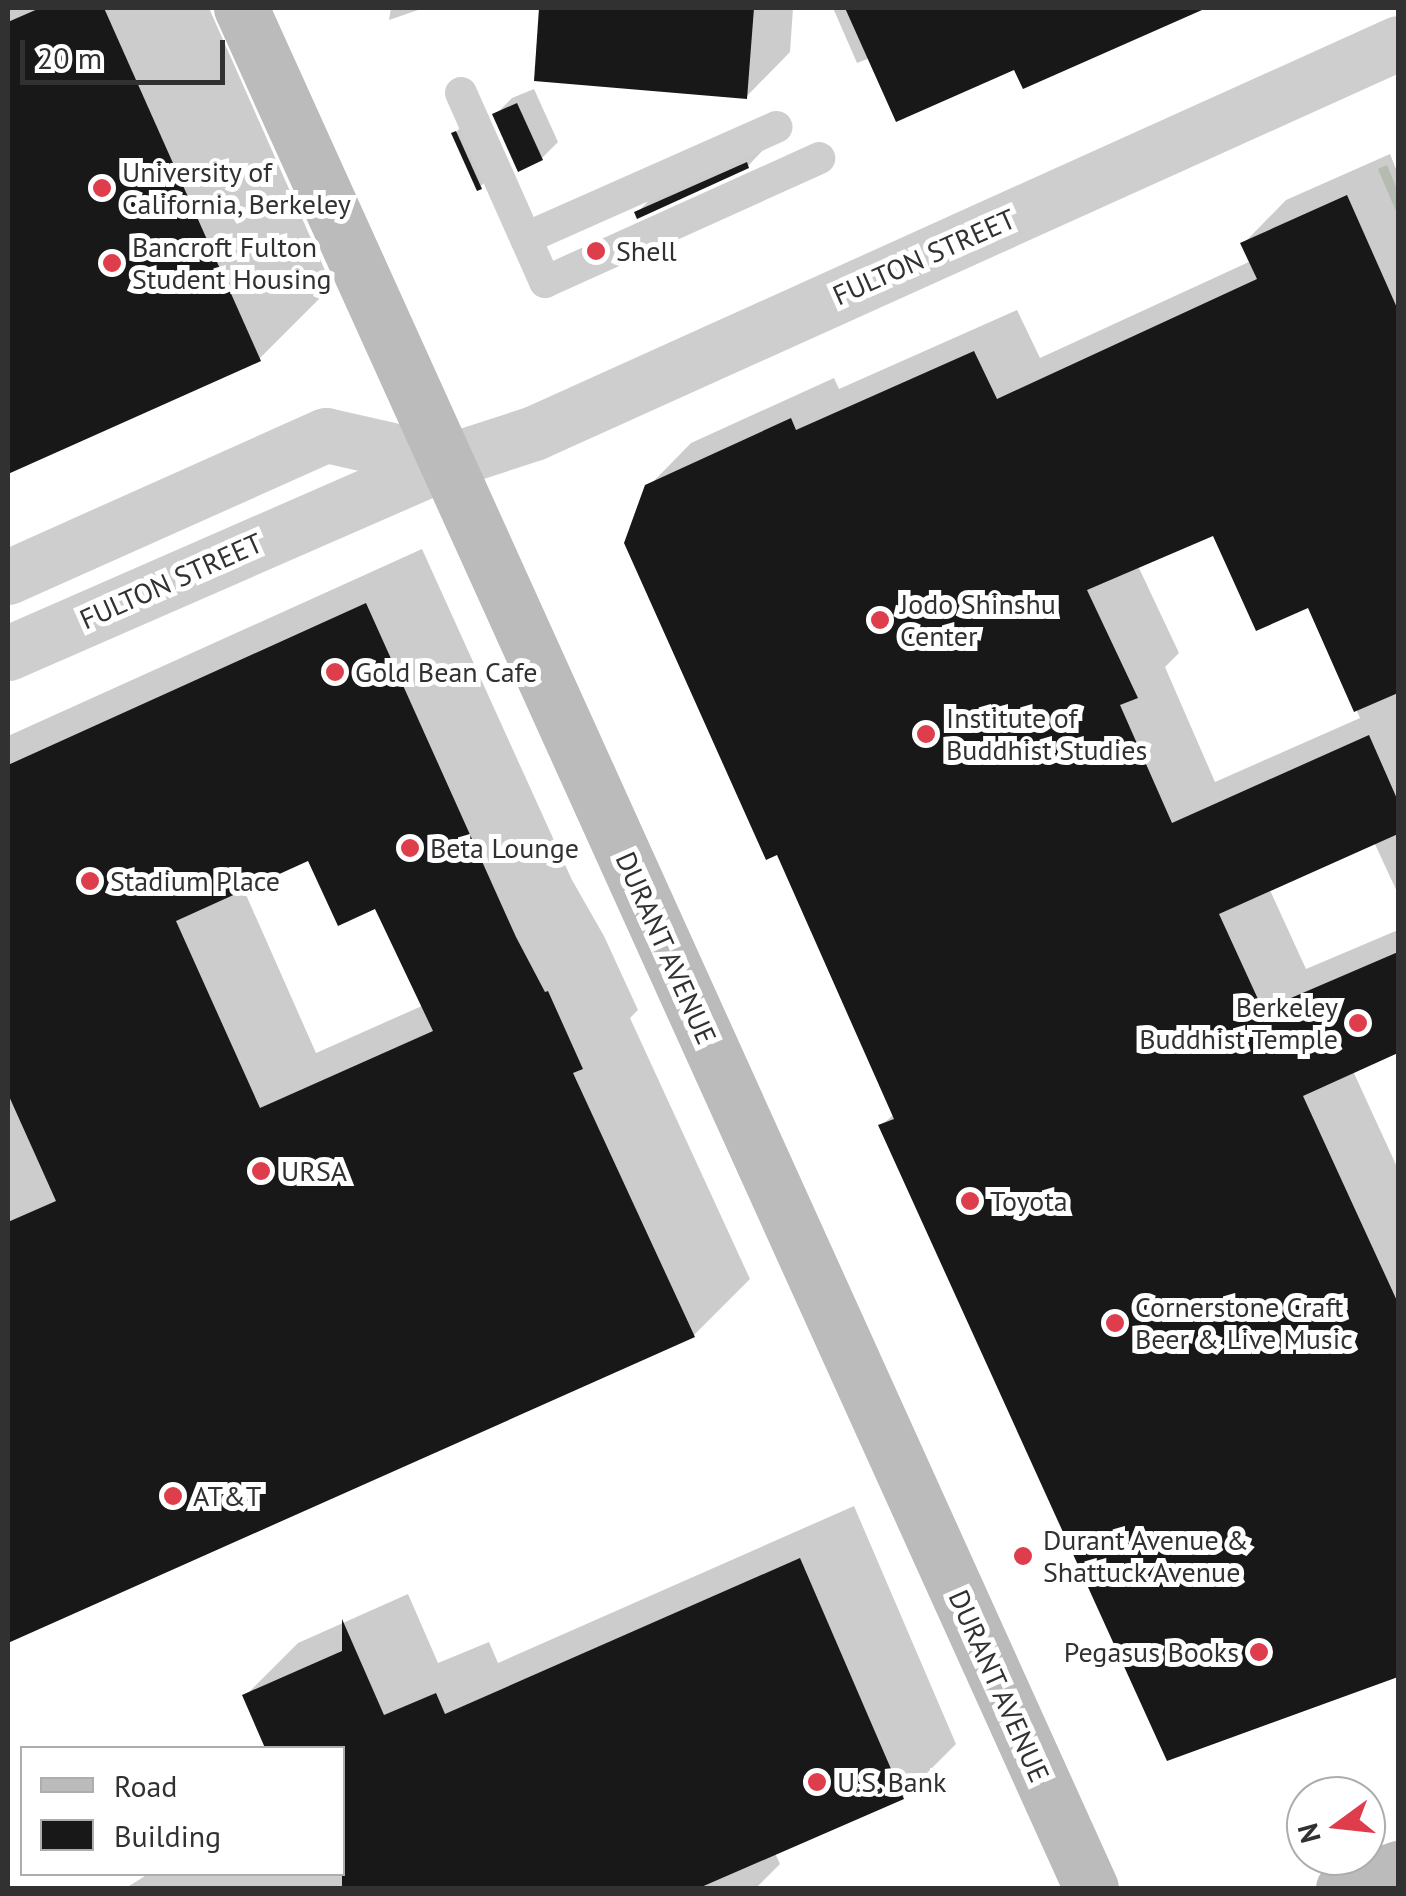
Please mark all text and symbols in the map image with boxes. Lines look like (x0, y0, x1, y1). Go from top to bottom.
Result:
scale bar (25, 20, 230, 82)
text: 20 m (37, 38, 102, 77)
place label: University of California, Berkeley (122, 155, 353, 221)
marker: University of California, Berkeley (91, 177, 113, 199)
street label: FULTON STREET (828, 202, 1020, 312)
place label: Bancroft Fulton Student Housing (132, 230, 332, 296)
place label: Shell (616, 234, 677, 268)
marker: Shell (585, 240, 607, 262)
marker: Bancroft Fulton Student Housing (101, 252, 123, 274)
street label: FULTON STREET (75, 526, 267, 636)
place label: Jodo Shinshu Center (900, 587, 1056, 653)
marker: Jodo Shinshu Center (869, 609, 891, 631)
place label: Gold Bean Cafe (355, 655, 537, 689)
marker: Gold Bean Cafe (324, 661, 346, 683)
place label: Institute of Buddhist Studies (946, 701, 1147, 767)
marker: Institute of Buddhist Studies (915, 723, 937, 745)
place label: Beta Lounge (430, 831, 579, 865)
marker: Beta Lounge (399, 837, 421, 859)
street label: DURANT AVENUE (608, 846, 724, 1050)
place label: Stadium Place (110, 864, 280, 898)
marker: Stadium Place (79, 870, 101, 892)
place label: Berkeley Buddhist Temple (1138, 990, 1338, 1056)
marker: Berkeley Buddhist Temple (1347, 1012, 1369, 1034)
place label: URSA (281, 1154, 347, 1188)
marker: URSA (250, 1160, 272, 1182)
place label: Toyota (990, 1184, 1068, 1218)
marker: Toyota (959, 1190, 981, 1212)
place label: Cornerstone Craft Beer & Live Music (1135, 1290, 1353, 1356)
marker: Cornerstone Craft Beer & Live Music (1104, 1312, 1126, 1334)
place label: AT&T (193, 1479, 261, 1513)
marker: AT&T (162, 1485, 184, 1507)
place label: Durant Avenue & Shattuck Avenue (1043, 1523, 1250, 1589)
marker: Durant Avenue & Shattuck Avenue (1012, 1545, 1034, 1567)
street label: DURANT AVENUE (941, 1584, 1057, 1788)
place label: Pegasus Books (1064, 1635, 1239, 1669)
marker: Pegasus Books (1248, 1641, 1270, 1663)
legend (20, 1746, 345, 1876)
place label: U.S. Bank (837, 1765, 949, 1799)
text: Road (114, 1766, 178, 1805)
marker: U.S. Bank (806, 1771, 828, 1793)
north arrow (1286, 1776, 1386, 1876)
text: Building (114, 1816, 221, 1855)
text: N (1288, 1820, 1329, 1847)

